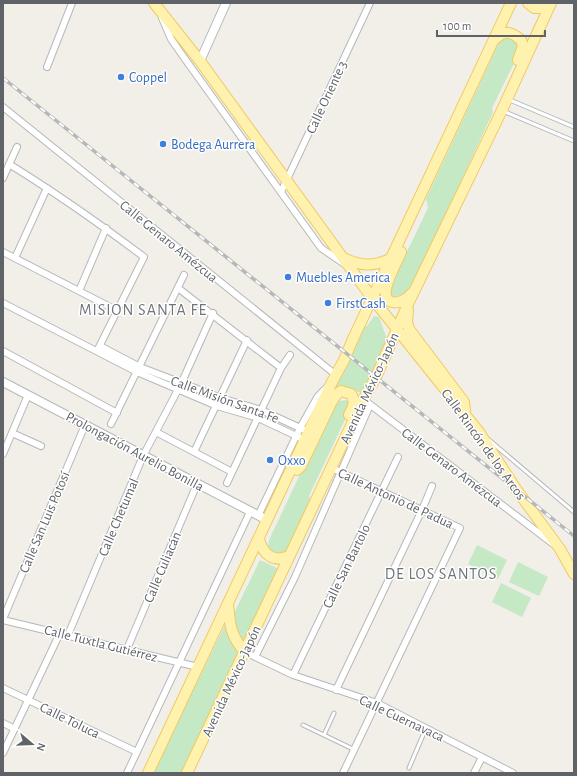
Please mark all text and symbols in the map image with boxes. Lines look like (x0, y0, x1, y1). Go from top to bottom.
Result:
scale bar (437, 12, 545, 38)
text: 100 m (443, 20, 471, 32)
street label: Calle Oriente 3 (304, 59, 350, 136)
place label: Coppel (129, 71, 167, 85)
marker: Coppel (116, 72, 126, 82)
place label: Bodega Aurrera (171, 138, 256, 152)
marker: Bodega Aurrera (158, 139, 168, 149)
street label: Calle Genaro Amézcua (117, 198, 220, 286)
place label: Muebles America (296, 271, 391, 285)
marker: Muebles America (283, 272, 293, 282)
place label: FirstCash (336, 297, 386, 311)
marker: FirstCash (323, 298, 333, 308)
district label: MISION SANTA FE (79, 302, 207, 318)
street label: Avenida México-Japón (338, 331, 402, 446)
street label: Calle Misión Santa Fe (169, 374, 281, 426)
street label: Calle Rincón de los Arcos (438, 387, 528, 503)
street label: Prolongación Aurelio Bonilla (63, 410, 206, 494)
street label: Calle Genaro Amézcua (399, 426, 505, 510)
place label: Oxxo (278, 454, 306, 468)
marker: Oxxo (265, 455, 275, 465)
street label: Calle Antonio de Padua (336, 466, 456, 532)
street label: Calle San Luis Potosí (17, 469, 73, 575)
street label: Calle Chetumal (96, 476, 142, 558)
street label: Calle San Bartolo (321, 522, 373, 611)
street label: Calle Culiacán (142, 530, 184, 605)
district label: DE LOS SANTOS (385, 566, 497, 582)
street label: Calle Tuxtla Gutiérrez (43, 623, 159, 665)
street label: Avenida México-Japón (200, 624, 264, 739)
street label: Calle Cuernavaca (357, 693, 447, 745)
street label: Calle Toluca (37, 700, 102, 742)
north arrow (12, 724, 52, 764)
text: N (35, 742, 47, 753)

